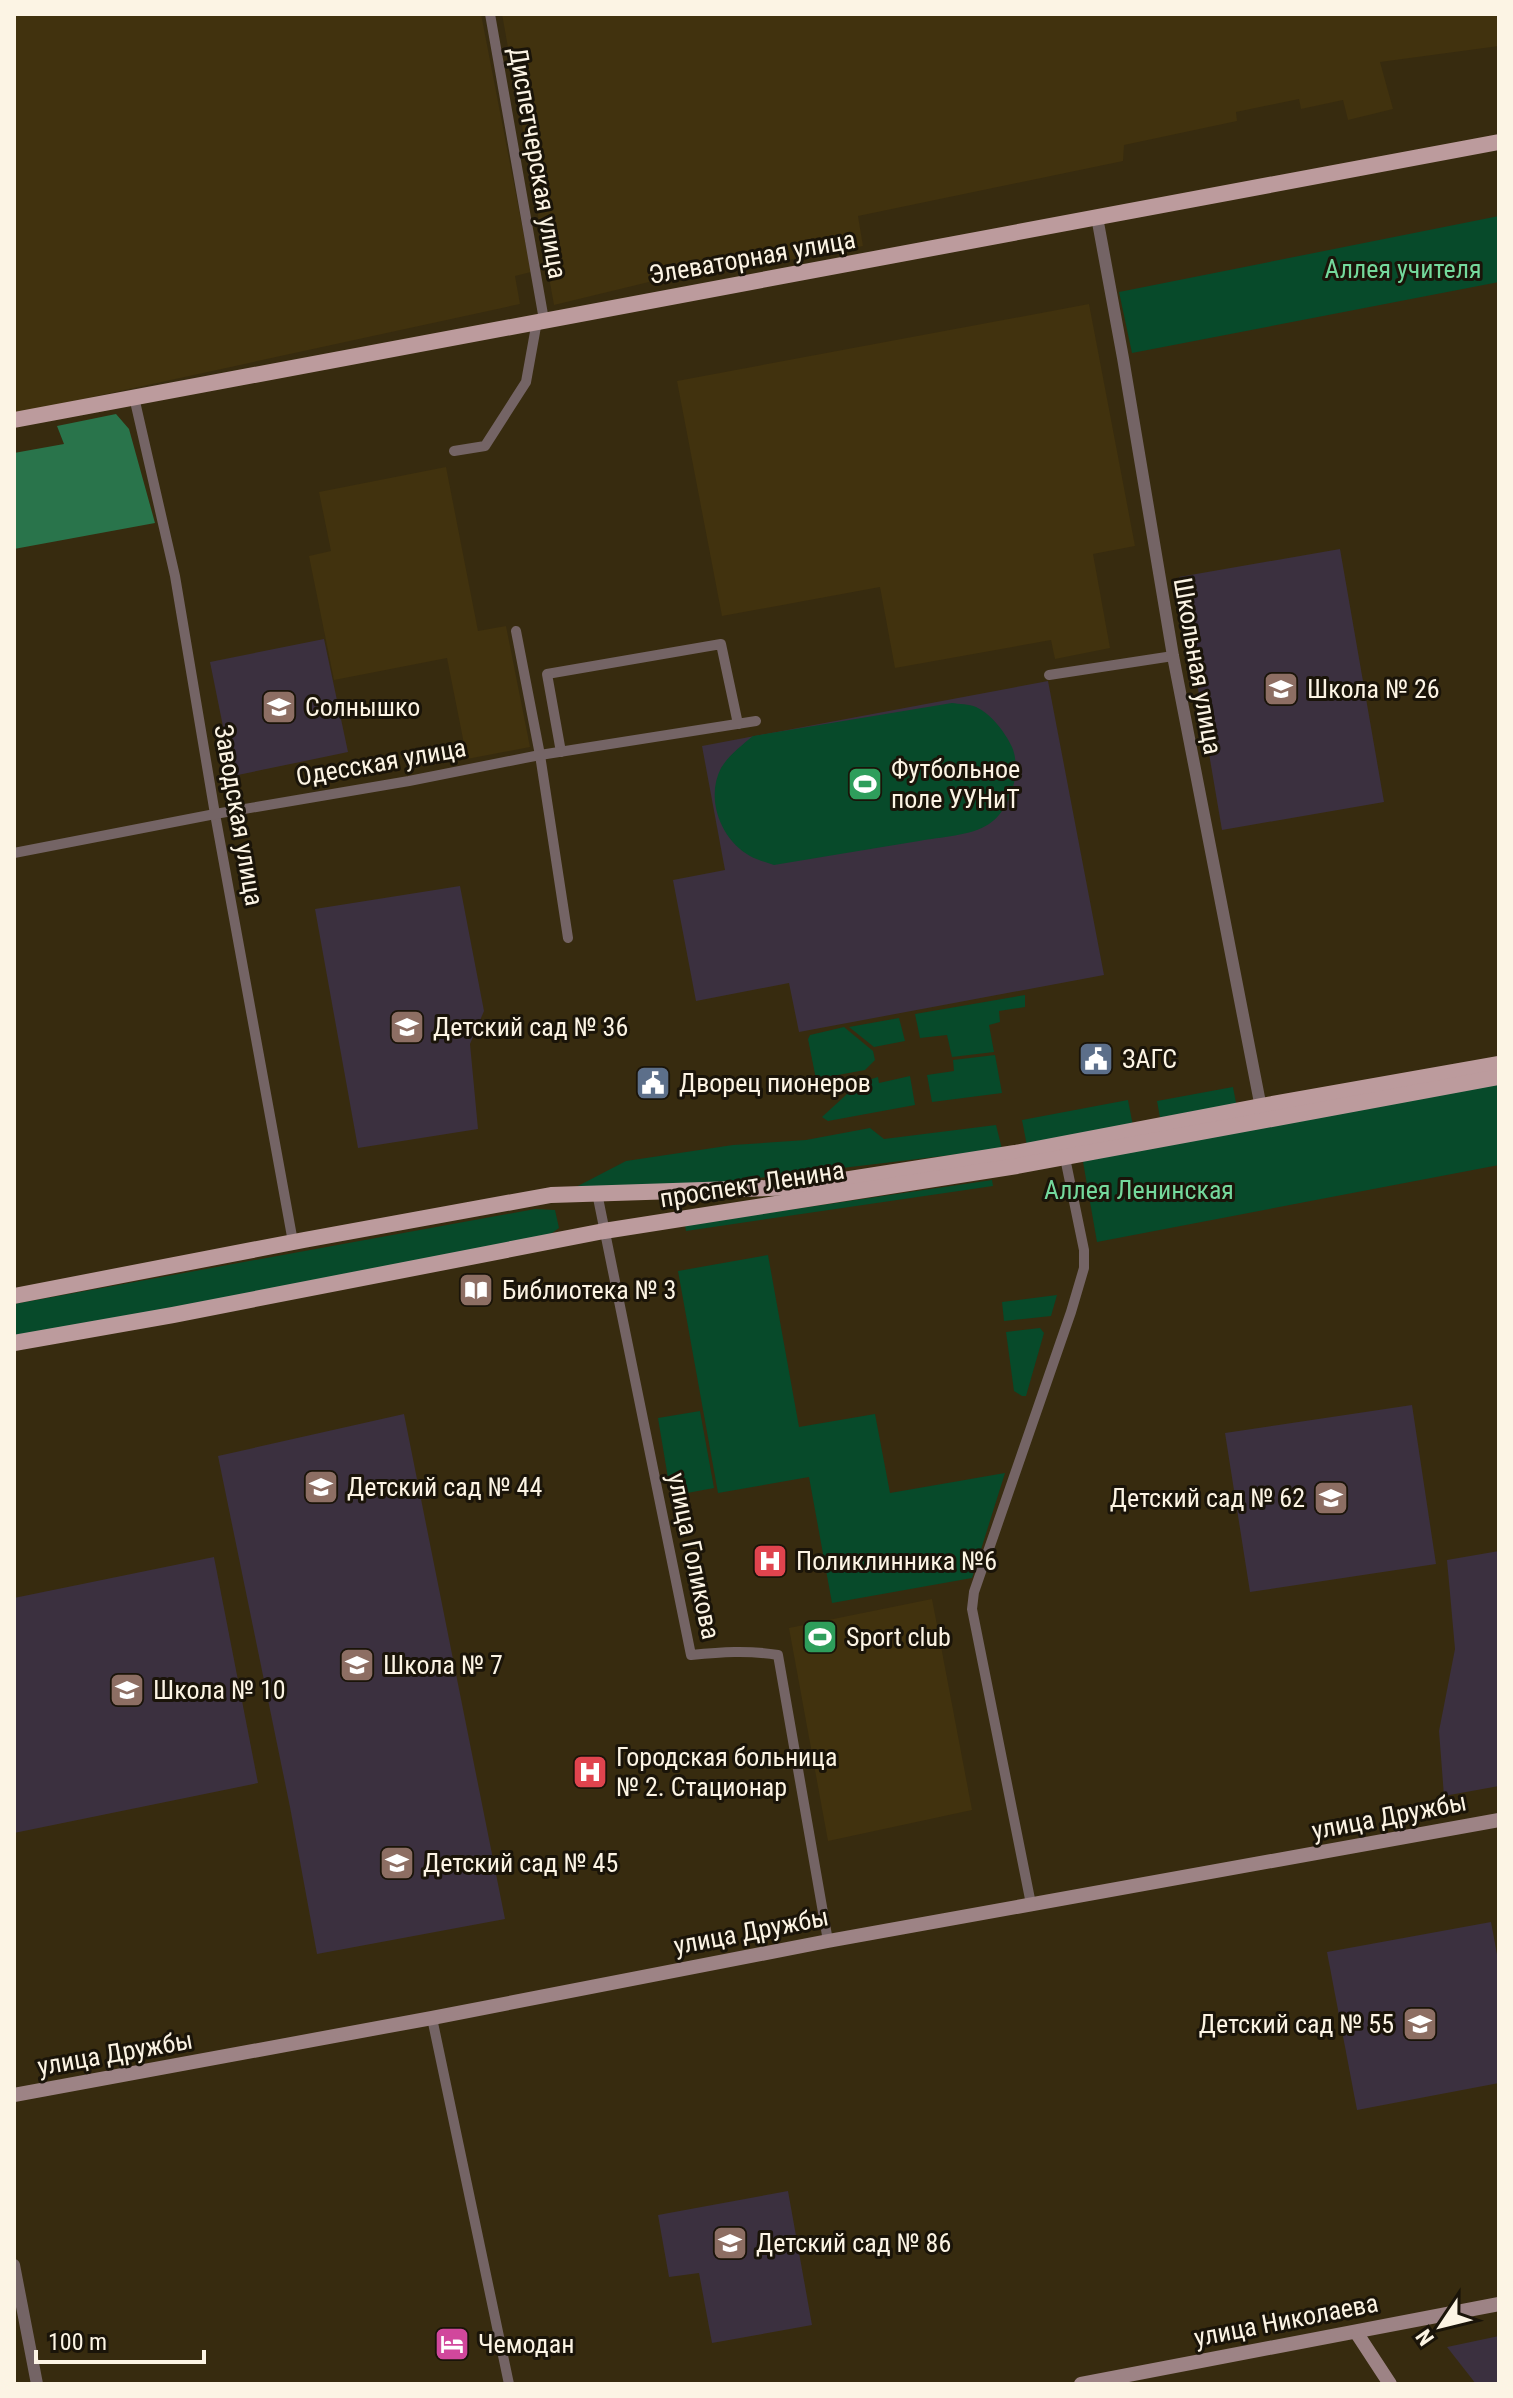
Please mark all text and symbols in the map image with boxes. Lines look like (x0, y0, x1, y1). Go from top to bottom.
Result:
street label: Диспетчерская улица (503, 45, 573, 281)
street label: Элеваторная улица (646, 224, 858, 290)
park label: Аллея учителя (1324, 254, 1482, 284)
street label: Школьная улица (1168, 575, 1228, 757)
school or university icon: Школа № 26 (1262, 670, 1300, 708)
place label: Школа № 26 (1307, 674, 1440, 704)
school or university icon: Солнышко (260, 688, 298, 726)
place label: Солнышко (305, 692, 420, 722)
street label: Заводская улица (208, 722, 270, 908)
street label: Одесская улица (294, 732, 468, 792)
place label: Футбольное поле УУНиТ (891, 754, 1020, 814)
sports icon: Футбольное поле УУНиТ (846, 765, 884, 803)
school or university icon: Детский сад № 36 (388, 1008, 426, 1046)
place label: Детский сад № 36 (433, 1012, 628, 1042)
public building icon: ЗАГС (1077, 1040, 1115, 1078)
place label: ЗАГС (1122, 1044, 1177, 1074)
public building icon: Дворец пионеров (634, 1064, 672, 1102)
place label: Дворец пионеров (679, 1068, 871, 1098)
street label: проспект Ленина (658, 1155, 846, 1213)
park label: Аллея Ленинская (1044, 1175, 1234, 1205)
library icon: Библиотека № 3 (457, 1271, 495, 1309)
place label: Библиотека № 3 (502, 1275, 676, 1305)
school or university icon: Детский сад № 44 (302, 1468, 340, 1506)
street label: улица Голикова (662, 1470, 726, 1642)
place label: Детский сад № 44 (347, 1472, 542, 1502)
school or university icon: Детский сад № 62 (1312, 1479, 1350, 1517)
place label: Детский сад № 62 (1110, 1483, 1305, 1513)
hospital icon: Поликлинника №6 (751, 1542, 789, 1580)
place label: Поликлинника №6 (796, 1546, 997, 1576)
sports icon: Sport club (801, 1618, 839, 1656)
place label: Sport club (846, 1622, 951, 1652)
school or university icon: Школа № 7 (338, 1646, 376, 1684)
place label: Школа № 7 (383, 1650, 503, 1680)
school or university icon: Школа № 10 (108, 1671, 146, 1709)
place label: Школа № 10 (153, 1675, 286, 1705)
place label: Городская больница № 2. Стационар (616, 1742, 837, 1802)
hospital icon: Городская больница № 2. Стационар (571, 1753, 609, 1791)
street label: улица Дружбы (1309, 1786, 1469, 1846)
school or university icon: Детский сад № 45 (378, 1844, 416, 1882)
place label: Детский сад № 45 (423, 1848, 618, 1878)
street label: улица Дружбы (671, 1901, 831, 1961)
school or university icon: Детский сад № 55 (1401, 2005, 1439, 2043)
place label: Детский сад № 55 (1199, 2009, 1394, 2039)
street label: улица Дружбы (35, 2025, 195, 2081)
school or university icon: Детский сад № 86 (711, 2224, 749, 2262)
place label: Детский сад № 86 (756, 2228, 951, 2258)
north arrow (1401, 2286, 1481, 2366)
street label: улица Николаева (1191, 2287, 1381, 2353)
scale bar (36, 2314, 204, 2364)
text: N (1411, 2324, 1439, 2350)
hotel icon: Чемодан (433, 2325, 471, 2363)
text: 100 m (48, 2328, 107, 2356)
place label: Чемодан (478, 2329, 574, 2359)

